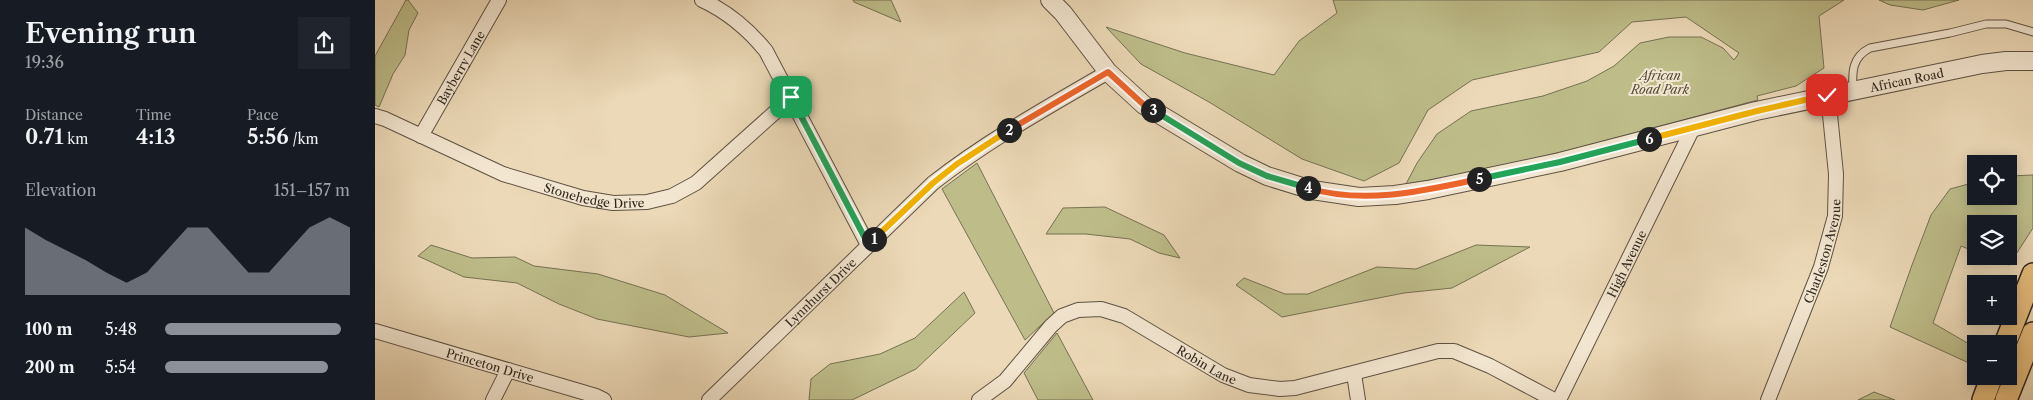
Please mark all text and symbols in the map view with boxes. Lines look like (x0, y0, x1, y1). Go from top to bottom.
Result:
text: Evening run (25, 16, 197, 50)
button: share (298, 17, 350, 69)
street label: Bayberry Lane (433, 27, 488, 107)
text: 19:36 (25, 52, 64, 72)
street label: African Road (1867, 65, 1946, 95)
park label: African Road Park (1630, 68, 1690, 97)
pin (1806, 74, 1848, 116)
pin (770, 76, 812, 118)
icon: check (1813, 81, 1841, 109)
icon: arrive (777, 83, 805, 111)
pin: 3 (1141, 98, 1165, 122)
text: 3 (1150, 101, 1157, 119)
text: Distance (25, 106, 83, 124)
text: Time (136, 106, 171, 124)
text: Pace (247, 106, 279, 124)
pin: 2 (997, 118, 1021, 142)
text: 2 (1005, 121, 1014, 139)
text: 0.71 (25, 124, 64, 149)
text: 4:13 (136, 124, 175, 149)
text: 5:56 (247, 124, 289, 149)
pin: 6 (1637, 126, 1661, 152)
text: km (64, 130, 88, 148)
text: /km (289, 130, 319, 148)
text: 6 (1645, 130, 1654, 148)
map controls (1967, 155, 2017, 385)
button: locate (1967, 155, 2017, 205)
pin: 5 (1467, 166, 1491, 192)
text: 5 (1476, 170, 1483, 188)
pin: 4 (1295, 176, 1321, 200)
street label: Stonehedge Drive (542, 179, 645, 210)
text: 4 (1304, 179, 1313, 197)
text: Elevation (25, 180, 96, 200)
text: 151–157 m (274, 180, 350, 200)
street label: Charleston Avenue (1800, 199, 1843, 305)
button: layers (1967, 215, 2017, 265)
pin: 1 (861, 226, 887, 252)
street label: High Avenue (1603, 227, 1649, 300)
text: 1 (871, 230, 878, 248)
street label: Lynnhurst Drive (782, 254, 859, 330)
button: + (1967, 275, 2017, 325)
text: 100 m (25, 319, 72, 339)
text: 5:48 (105, 319, 137, 339)
button: − (1967, 335, 2017, 385)
street label: Robin Lane (1174, 342, 1239, 387)
street label: Princeton Drive (444, 345, 536, 385)
text: 200 m (25, 357, 75, 377)
text: 5:54 (105, 357, 136, 377)

